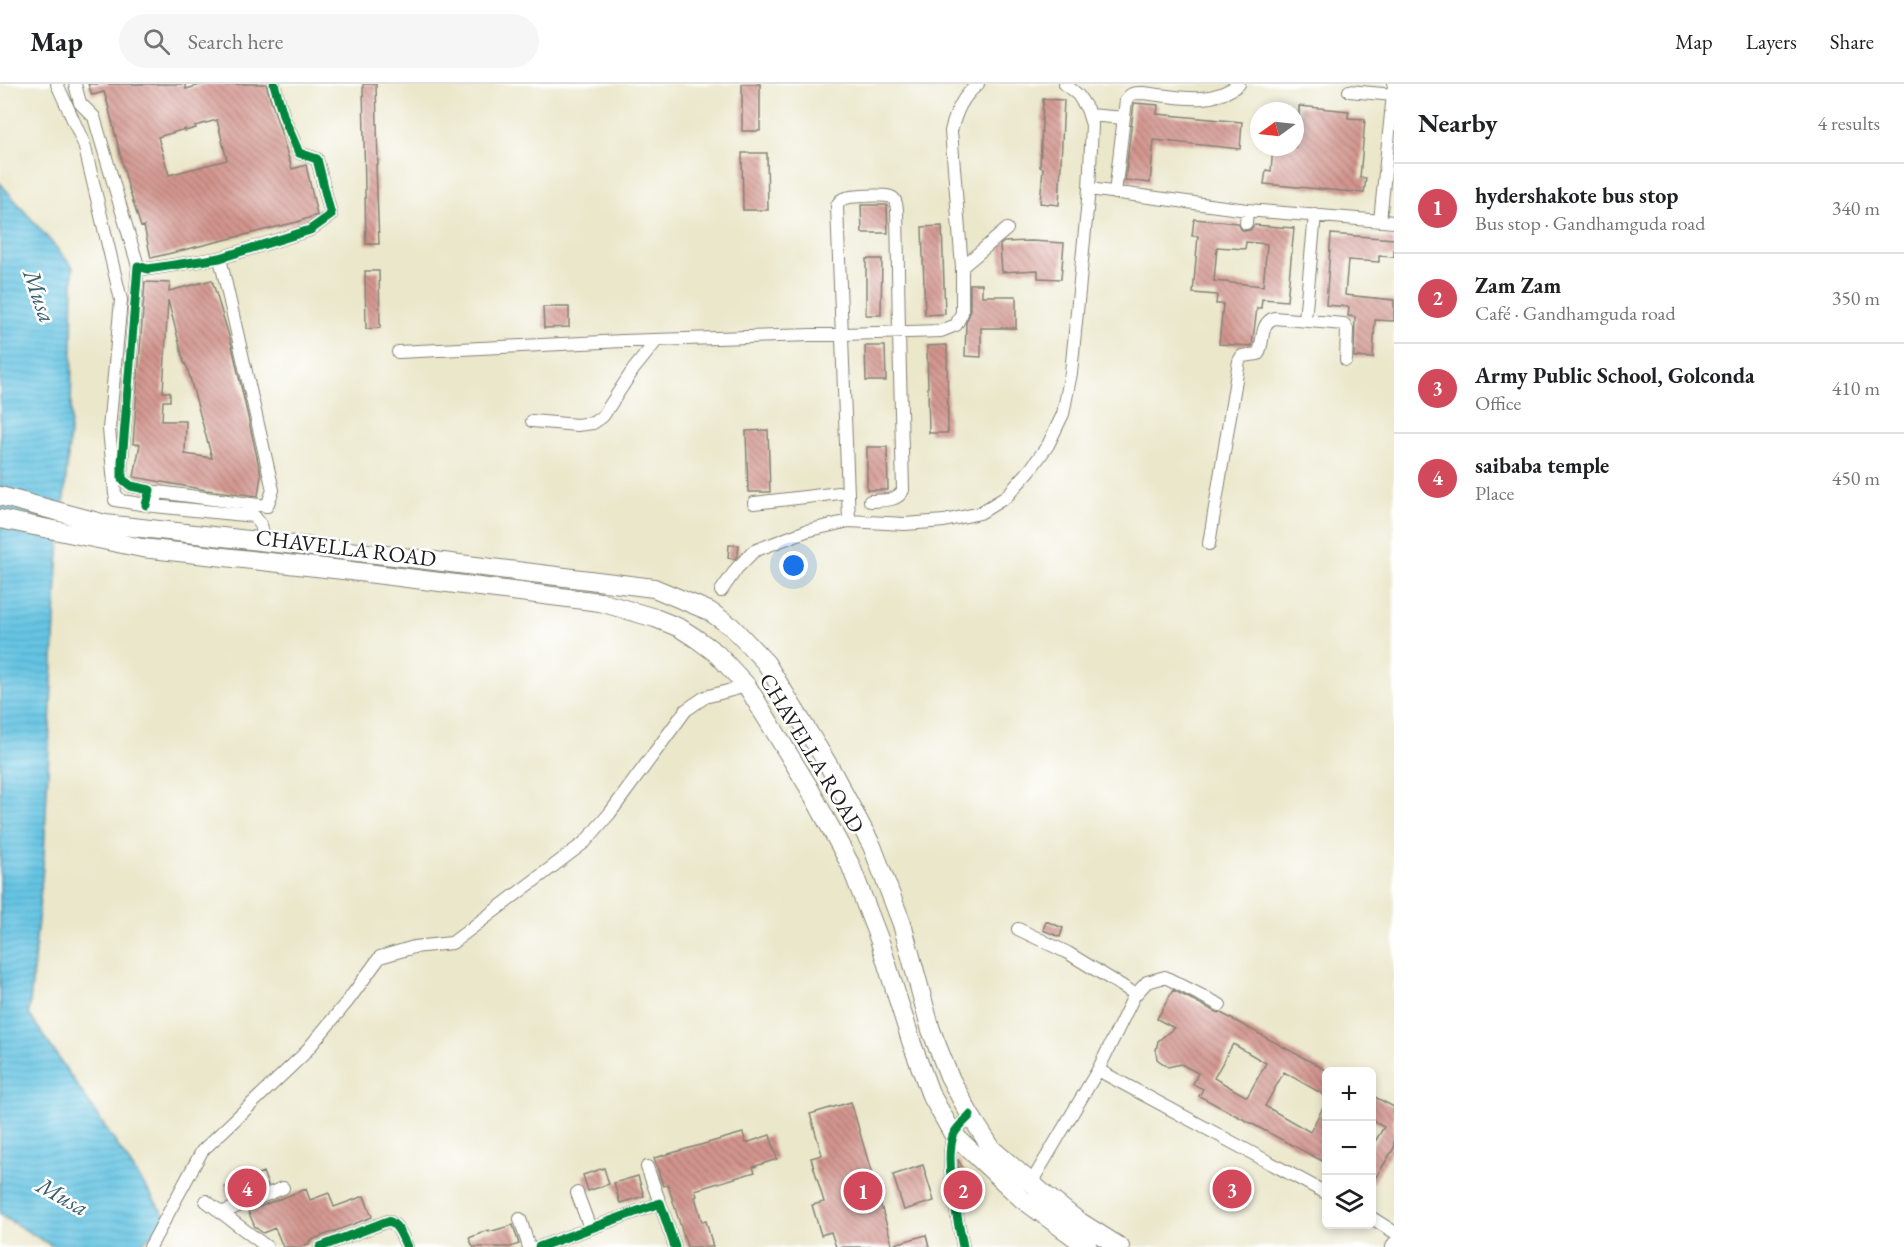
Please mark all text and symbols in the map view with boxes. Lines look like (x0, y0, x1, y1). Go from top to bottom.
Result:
search box (119, 14, 539, 68)
text: Map (30, 23, 83, 59)
icon: search (140, 25, 173, 58)
text: Search here (188, 27, 283, 56)
text: Map (1675, 28, 1713, 55)
text: Layers (1746, 28, 1797, 55)
text: Share (1830, 28, 1874, 55)
north arrow (1250, 102, 1304, 156)
text: Nearby (1418, 106, 1498, 140)
text: 4 results (1817, 110, 1880, 136)
text: hydershakote bus stop (1475, 181, 1678, 210)
text: 1 (1432, 195, 1443, 221)
text: 340 m (1832, 195, 1880, 221)
text: Bus stop · Gandhamguda road (1475, 210, 1705, 236)
water label: Musa (16, 263, 64, 327)
text: Zam Zam (1475, 271, 1561, 300)
text: 2 (1432, 285, 1443, 311)
text: 350 m (1832, 285, 1880, 311)
text: Café · Gandhamguda road (1475, 300, 1676, 326)
text: Army Public School, Golconda (1475, 361, 1755, 390)
text: 3 (1432, 375, 1443, 401)
text: 410 m (1832, 375, 1880, 401)
text: Office (1475, 390, 1521, 416)
text: saibaba temple (1475, 451, 1609, 480)
text: 4 (1432, 465, 1443, 491)
text: 450 m (1832, 465, 1880, 491)
text: Place (1475, 480, 1514, 506)
street label: CHAVELLA ROAD (254, 523, 438, 573)
your location (779, 551, 808, 580)
street label: CHAVELLA ROAD (753, 668, 871, 838)
map controls (1322, 1067, 1376, 1229)
button: + (1322, 1067, 1376, 1121)
button: − (1322, 1121, 1376, 1175)
pin: 4 (228, 1166, 266, 1210)
pin: 3 (1212, 1166, 1252, 1212)
water label: Musa (30, 1168, 94, 1223)
pin: 1 (844, 1168, 882, 1214)
pin: 2 (944, 1168, 982, 1212)
button: layers (1322, 1175, 1376, 1229)

